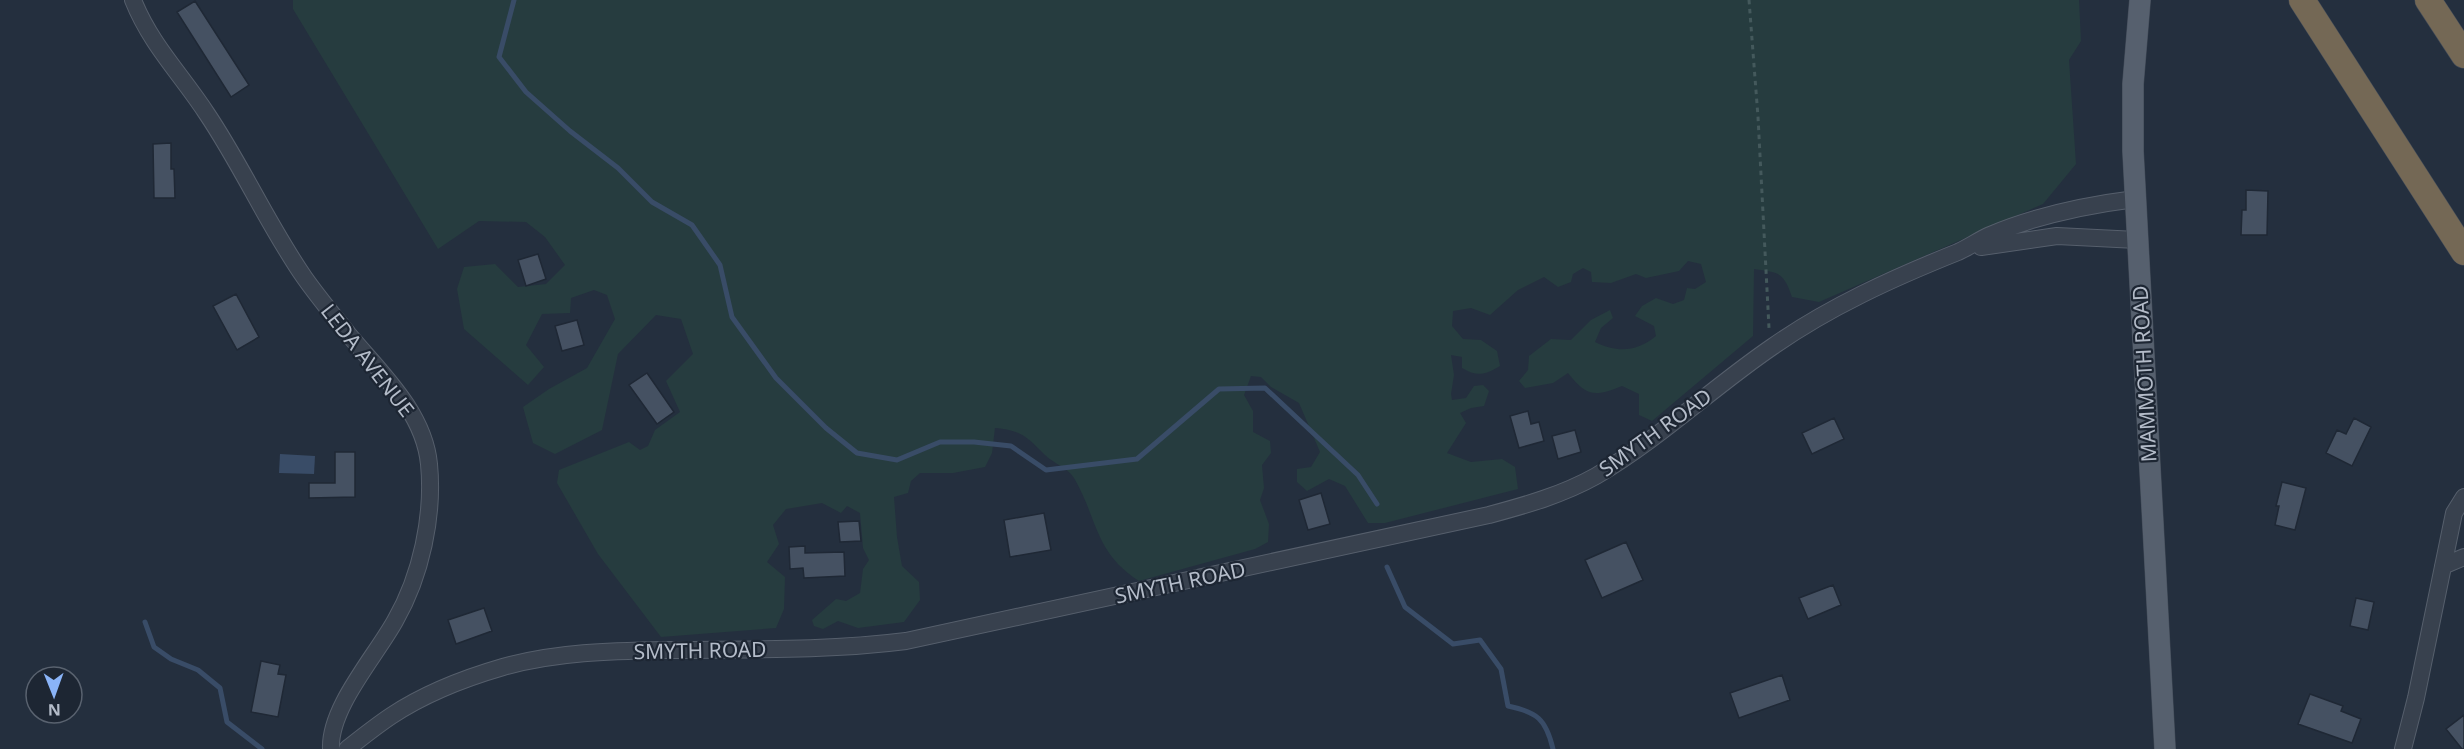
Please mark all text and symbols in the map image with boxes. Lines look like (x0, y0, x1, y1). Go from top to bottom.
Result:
street label: MAMMOTH ROAD (2125, 285, 2163, 463)
street label: LEDA AVENUE (315, 298, 421, 422)
street label: SMYTH ROAD (1593, 382, 1717, 482)
street label: SMYTH ROAD (1112, 554, 1248, 610)
street label: SMYTH ROAD (633, 635, 767, 665)
north arrow (24, 665, 84, 725)
text: N (48, 699, 61, 721)

